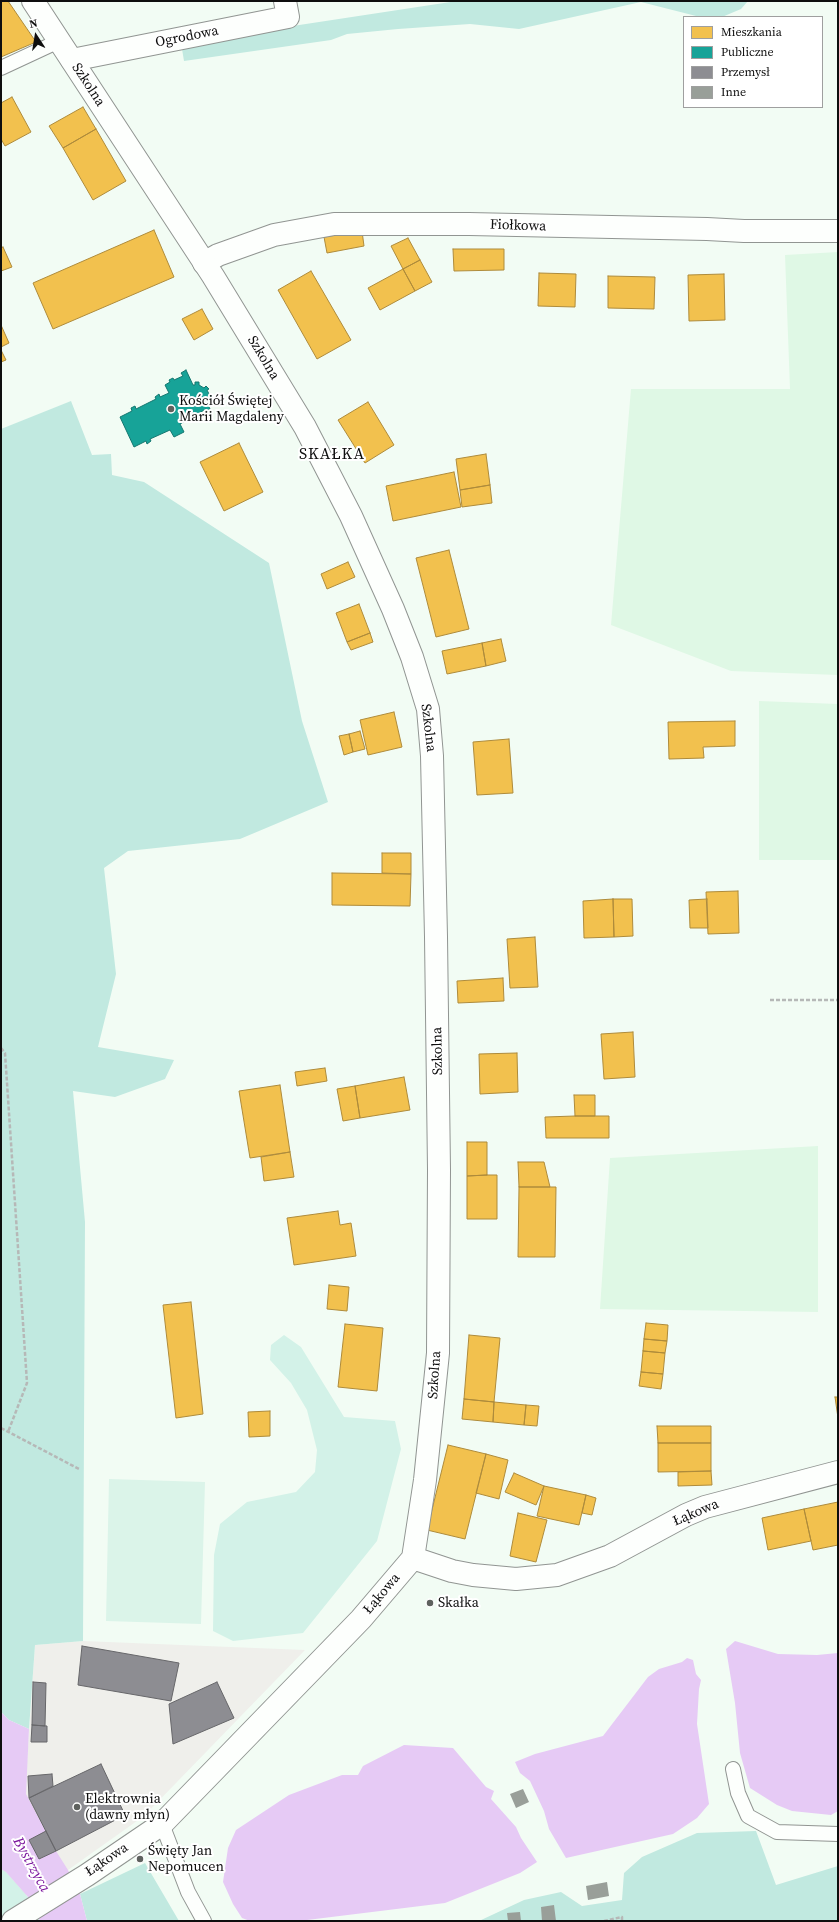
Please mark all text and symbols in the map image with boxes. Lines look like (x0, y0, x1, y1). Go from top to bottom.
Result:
north arrow (16, 16, 56, 56)
text: N (28, 16, 39, 32)
legend (683, 16, 823, 108)
street label: Ogrodowa (154, 23, 220, 51)
text: Mieszkania (721, 24, 782, 40)
text: Publiczne (721, 44, 774, 60)
street label: Szkolna (68, 60, 108, 110)
text: Przemysł (721, 64, 770, 80)
text: Inne (721, 84, 746, 100)
street label: Fiołkowa (489, 217, 547, 235)
street label: Szkolna (243, 333, 283, 383)
place label: Kościół Świętej Marii Magdaleny (179, 393, 284, 426)
marker: Kościół Świętej Marii Magdaleny (166, 404, 176, 414)
district label: SKAŁKA (299, 445, 365, 465)
street label: Szkolna (417, 703, 439, 753)
street label: Szkolna (429, 1027, 447, 1075)
street label: Szkolna (425, 1350, 445, 1400)
street label: Łąkowa (671, 1496, 721, 1530)
street label: Łąkowa (360, 1570, 404, 1618)
place label: Skałka (438, 1595, 479, 1611)
marker: Skałka (425, 1598, 435, 1608)
place label: Elektrownia (dawny młyn) (85, 1791, 170, 1824)
marker: Elektrownia (dawny młyn) (72, 1802, 82, 1812)
water label: Bystrzyca (9, 1834, 53, 1896)
street label: Łąkowa (82, 1840, 132, 1880)
place label: Święty Jan Nepomucen (148, 1843, 224, 1876)
marker: Święty Jan Nepomucen (135, 1854, 145, 1864)

